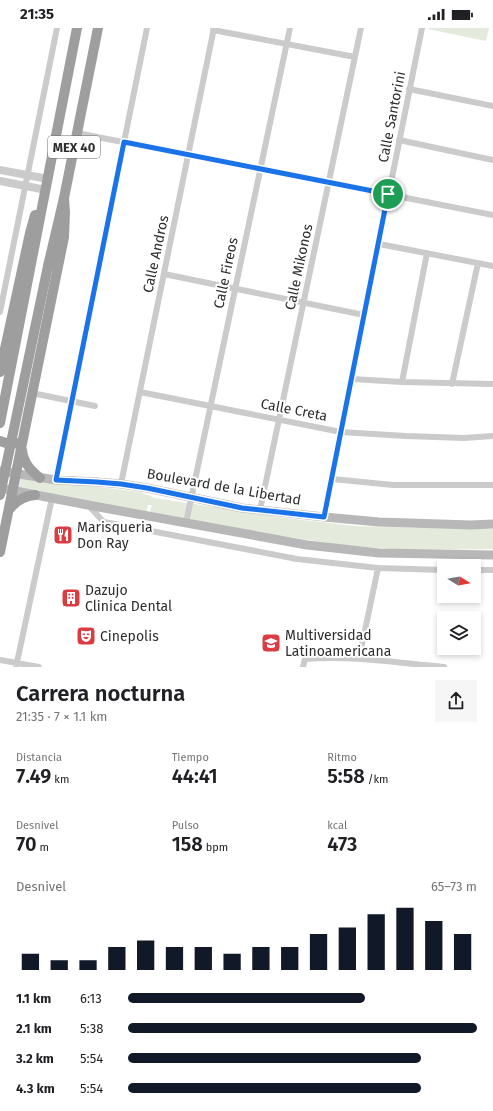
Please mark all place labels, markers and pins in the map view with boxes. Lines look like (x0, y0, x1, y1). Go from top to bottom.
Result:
pin (371, 177, 405, 211)
place label: Marisqueria Don Ray (77, 519, 153, 552)
restaurant icon: Marisqueria Don Ray (52, 524, 74, 546)
place label: Dazujo Clinica Dental (85, 582, 172, 615)
building icon: Dazujo Clinica Dental (60, 587, 82, 609)
theatre icon: Cinepolis (75, 625, 97, 647)
place label: Multiversidad Latinoamericana (285, 627, 391, 660)
place label: Cinepolis (100, 628, 159, 645)
school or university icon: Multiversidad Latinoamericana (260, 632, 282, 654)

